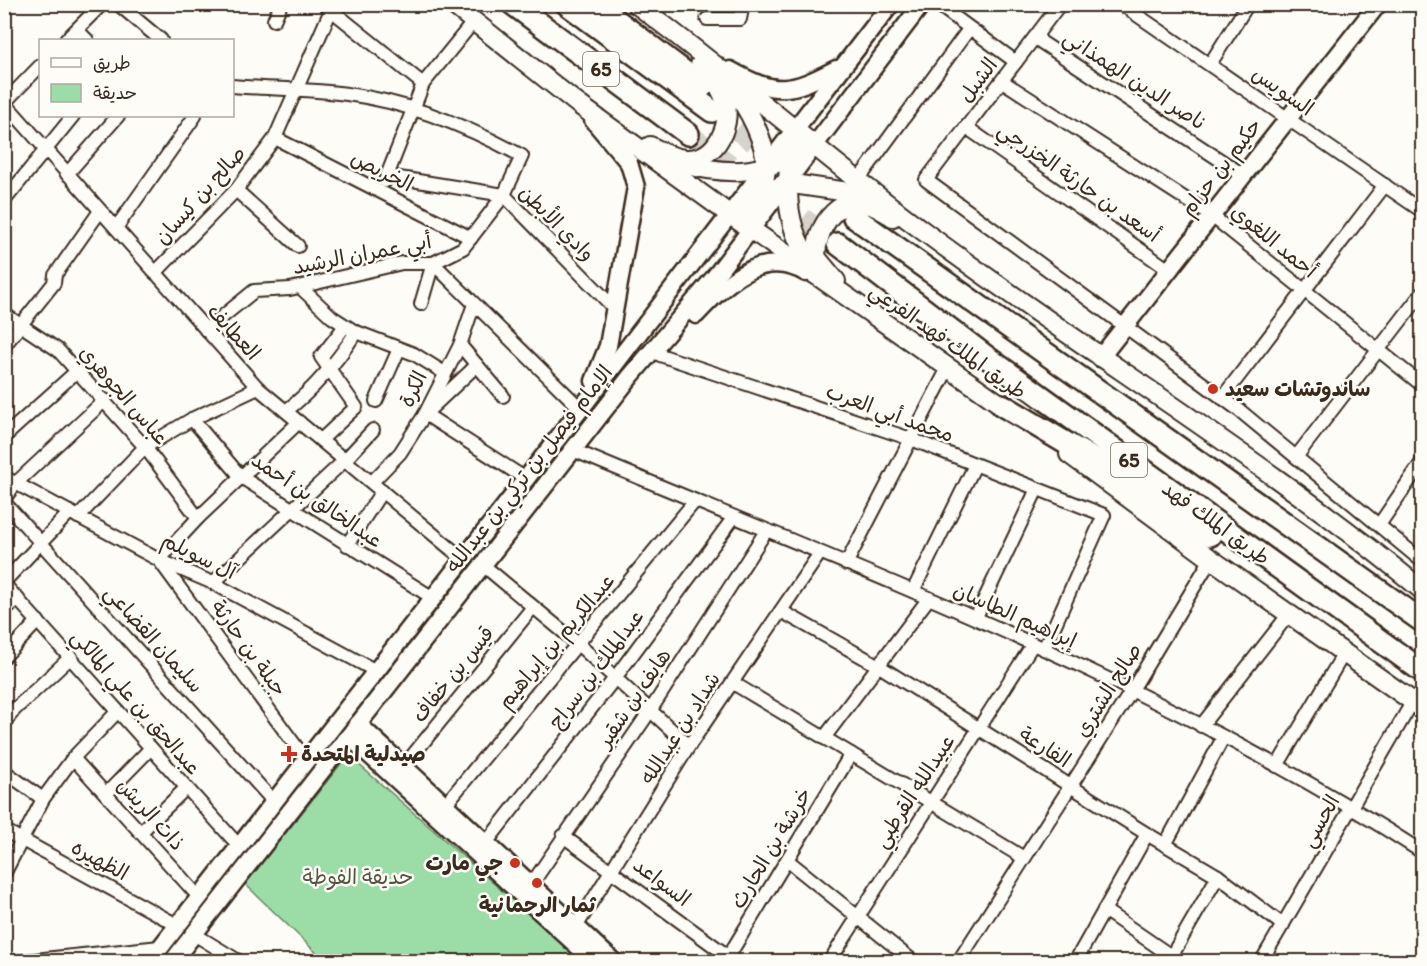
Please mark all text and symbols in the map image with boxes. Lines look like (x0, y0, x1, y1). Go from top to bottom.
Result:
street label: ناصر الدين الهمذاني (1055, 24, 1211, 141)
legend (39, 39, 234, 117)
text: طريق (93, 52, 131, 74)
road number: 65 (583, 52, 619, 86)
street label: الشبل (953, 52, 1003, 108)
street label: السويس (1247, 60, 1319, 122)
text: حديقة (93, 82, 137, 104)
street label: حكيم بن حزام (1175, 113, 1270, 223)
street label: أسعد بن حارثة الخزرجي (989, 116, 1165, 253)
street label: صالح بن كيسان (149, 140, 252, 250)
street label: الخريص (347, 144, 418, 197)
street label: وادي الأبطن (512, 179, 601, 268)
street label: أحمد اللغوي (1225, 198, 1322, 285)
street label: أبي عمران الرشيد (290, 228, 435, 286)
street label: طريق الملك فهد الفرعي (861, 277, 1032, 410)
street label: العطايف (203, 298, 266, 365)
street label: عباس الجوهري (72, 340, 174, 451)
street label: الإمام فيصل بن تركي بن عبدالله (440, 360, 623, 582)
street label: الكرة (393, 367, 432, 411)
place label: ساندوتشات سعيد (1225, 376, 1370, 402)
street label: محمد أبي العرب (820, 378, 958, 454)
marker: ساندوتشات سعيد (1206, 382, 1220, 396)
road number: 65 (1111, 443, 1147, 477)
street label: عبدالخالق بن أحمد (246, 446, 388, 554)
street label: طريق الملك فهد (1157, 475, 1275, 570)
street label: آل سويلم (156, 527, 241, 588)
street label: عبدالكريم بن إبراهيم (492, 568, 622, 716)
street label: إبراهيم الطاسان (948, 576, 1081, 657)
street label: سليمان القضاعي (94, 580, 209, 702)
street label: جبلة بن حارثة (205, 595, 293, 701)
street label: عبدالملك بن سراج (543, 604, 650, 735)
street label: قيس بن خفاف (406, 621, 500, 727)
street label: عبدالحق بن علي المالكي (61, 624, 206, 784)
street label: صالح الشتري (1069, 638, 1149, 743)
street label: هايف بن شقير (590, 643, 677, 754)
street label: شداد بن عبدالله (634, 667, 726, 789)
street label: الفارعة (1015, 721, 1076, 772)
street label: عبيدالله القرطبي (868, 729, 965, 856)
place label: صيدلية المتحدة (301, 741, 426, 767)
marker: صيدلية المتحدة (282, 747, 296, 761)
street label: ذات الريش (112, 772, 190, 855)
street label: خرشة بن الحارث (725, 783, 817, 913)
street label: الحسي (1295, 790, 1351, 855)
street label: الظهيره (67, 834, 133, 885)
place label: جي مارت (426, 850, 503, 882)
street label: السواعد (628, 852, 696, 912)
marker: جي مارت (508, 856, 522, 870)
park label: حديقة الفوطة (303, 864, 413, 890)
marker: ثمار الرحمانية (530, 876, 544, 890)
place label: ثمار الرحمانية (479, 892, 597, 918)

